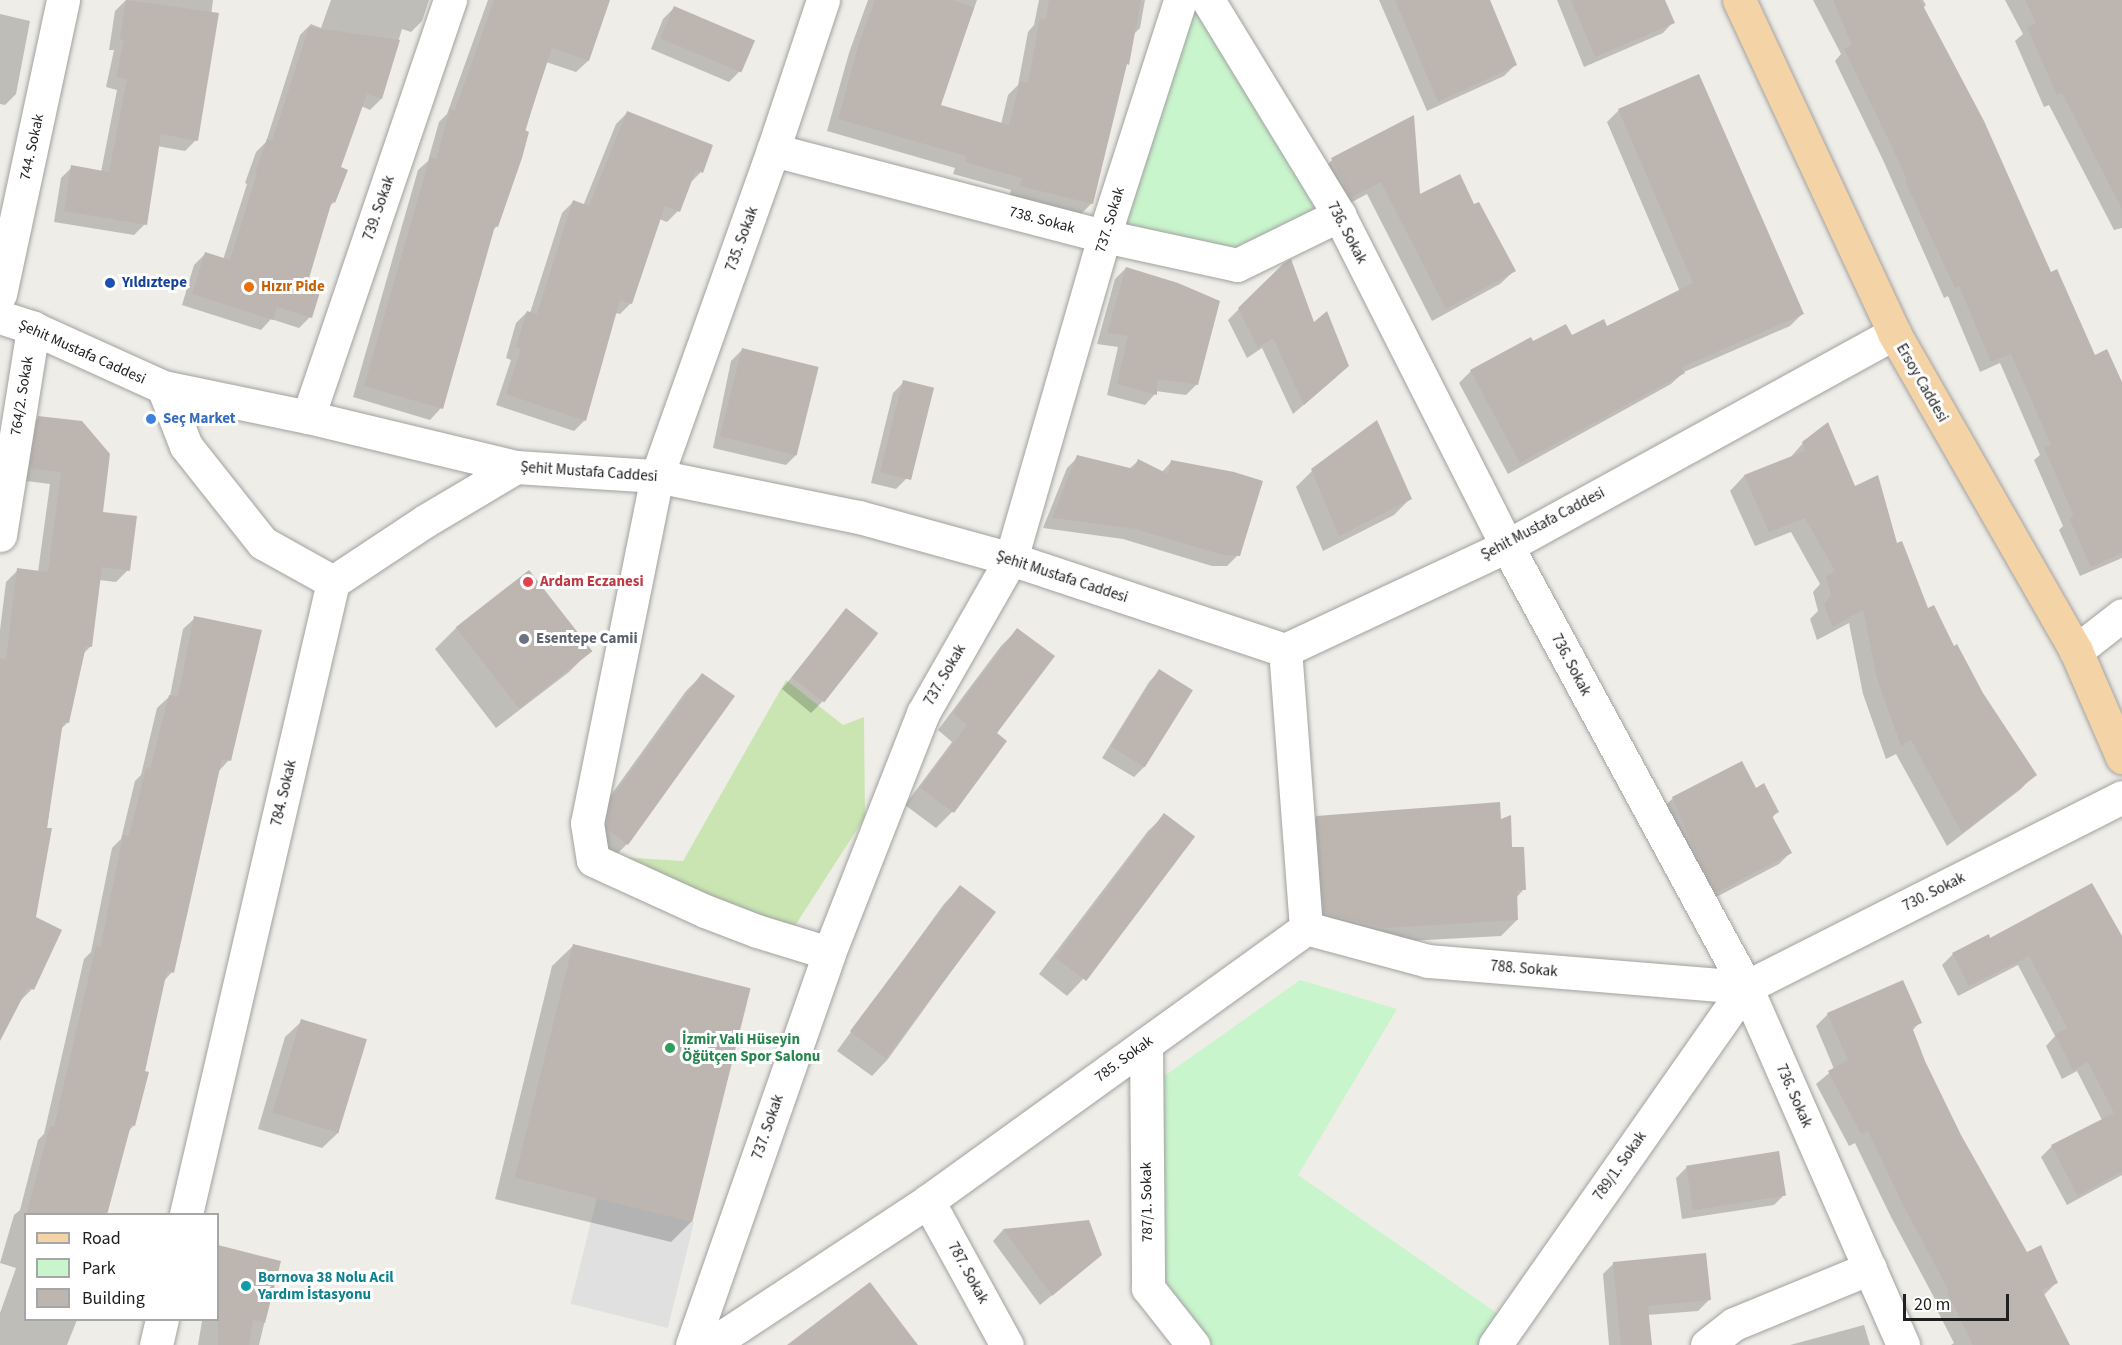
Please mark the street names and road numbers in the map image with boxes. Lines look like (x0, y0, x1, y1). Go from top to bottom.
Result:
street label: 744. Sokak (16, 112, 48, 182)
street label: 739. Sokak (360, 173, 398, 243)
street label: 737. Sokak (1092, 185, 1128, 255)
street label: 736. Sokak (1323, 199, 1371, 267)
street label: 738. Sokak (1007, 203, 1077, 237)
street label: 735. Sokak (722, 204, 762, 274)
street label: Şehit Mustafa Caddesi (16, 316, 148, 388)
street label: Ersoy Caddesi (1892, 341, 1952, 425)
street label: 764/2. Sokak (7, 355, 37, 437)
street label: Şehit Mustafa Caddesi (520, 458, 658, 486)
street label: Şehit Mustafa Caddesi (1478, 484, 1608, 564)
street label: Şehit Mustafa Caddesi (994, 547, 1130, 607)
street label: 736. Sokak (1547, 631, 1595, 699)
street label: 737. Sokak (920, 641, 970, 709)
street label: 784. Sokak (268, 758, 300, 828)
street label: 730. Sokak (1900, 869, 1968, 915)
street label: 788. Sokak (1490, 957, 1558, 981)
street label: 785. Sokak (1091, 1032, 1157, 1086)
street label: 736. Sokak (1772, 1062, 1816, 1130)
street label: 737. Sokak (749, 1092, 787, 1162)
street label: 789/1. Sokak (1590, 1128, 1650, 1204)
street label: 787/1. Sokak (1137, 1162, 1157, 1242)
street label: 787. Sokak (944, 1239, 992, 1307)

